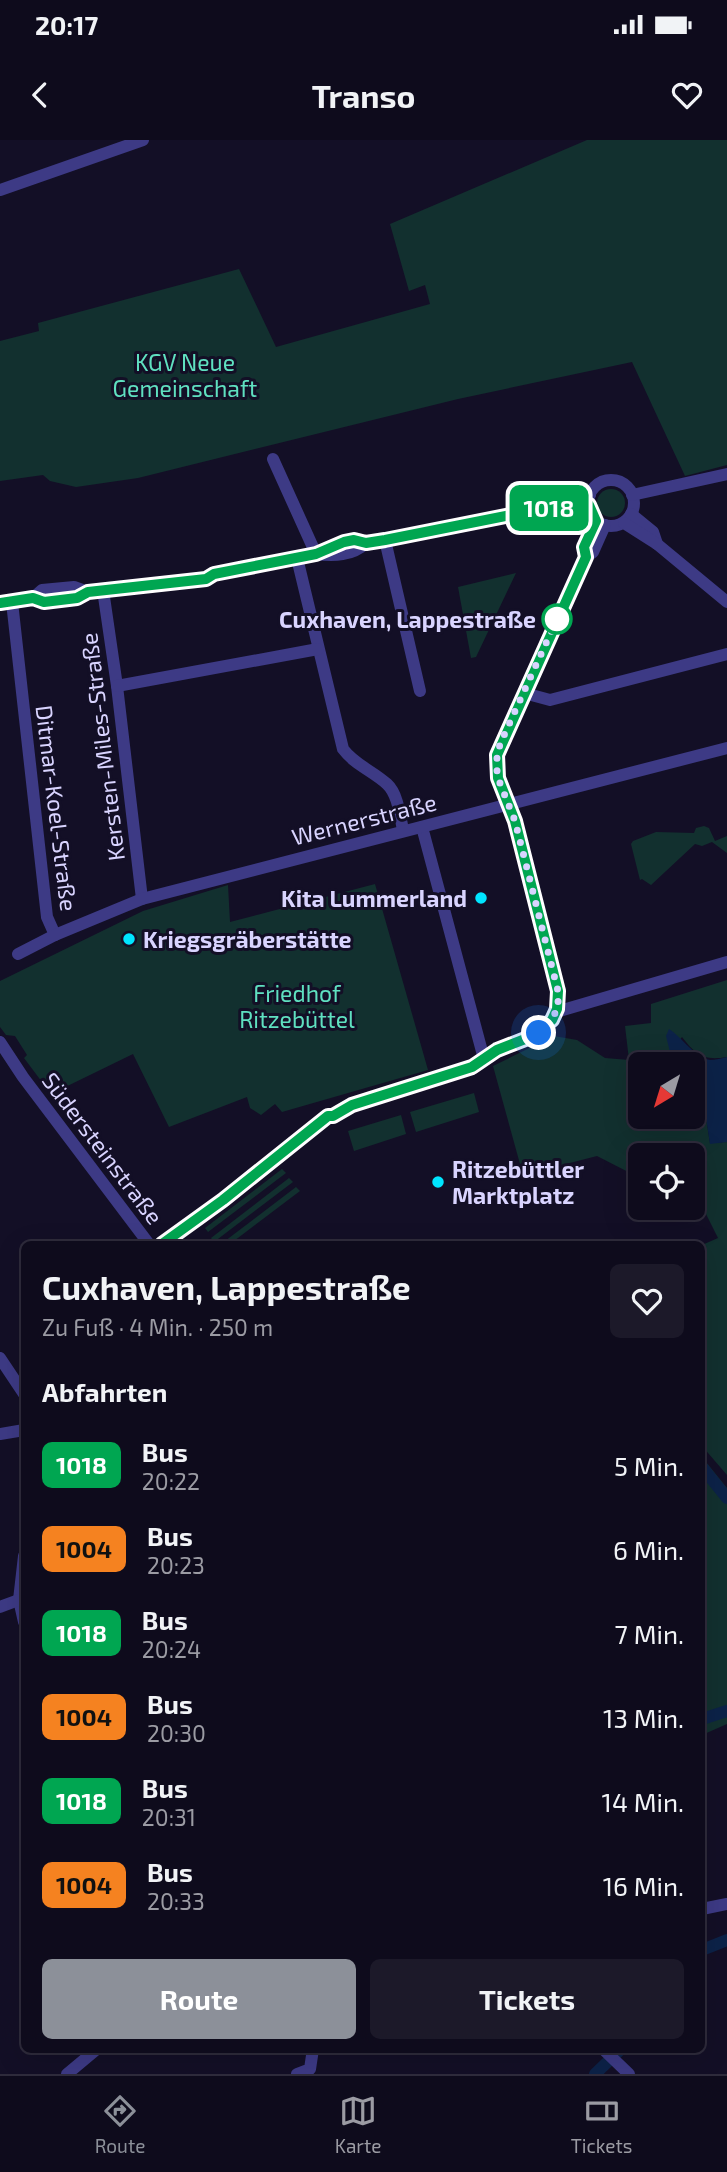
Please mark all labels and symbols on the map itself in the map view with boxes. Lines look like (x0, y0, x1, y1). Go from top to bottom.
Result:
park label: KGV Neue Gemeinschaft (113, 348, 258, 402)
line badge: 1018 (500, 485, 598, 531)
marker: Cuxhaven, Lappestraße (542, 604, 572, 634)
place label: Cuxhaven, Lappestraße (279, 605, 536, 633)
street label: Kersten-Miles-Straße (74, 631, 130, 863)
street label: Ditmar-Koel-Straße (30, 703, 84, 913)
street label: Wernerstraße (289, 788, 439, 850)
place label: Kita Lummerland (281, 884, 467, 912)
marker: Kita Lummerland (473, 890, 489, 906)
place label: Kriegsgräberstätte (143, 925, 352, 953)
marker: Kriegsgräberstätte (121, 931, 137, 947)
park label: Friedhof Ritzebüttel (239, 979, 355, 1033)
your location (521, 1015, 556, 1050)
north arrow (628, 1052, 705, 1129)
street label: Südersteinstraße (37, 1067, 169, 1229)
place label: Ritzebüttler Marktplatz (452, 1155, 584, 1209)
marker: Ritzebüttler Marktplatz (430, 1174, 446, 1190)

